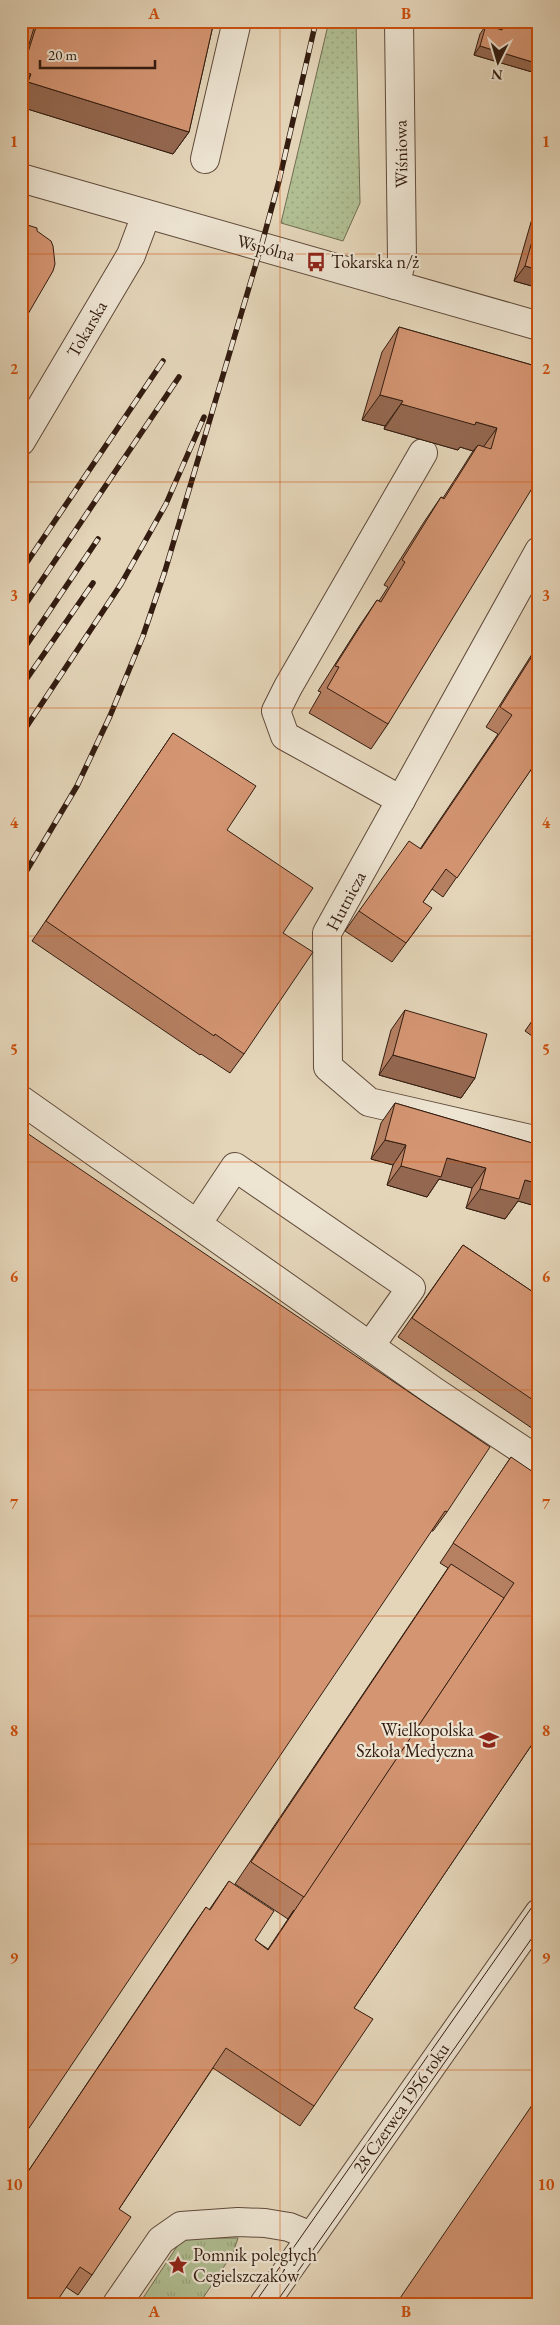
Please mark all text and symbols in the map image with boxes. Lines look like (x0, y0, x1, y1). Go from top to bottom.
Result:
text: A (147, 3, 160, 24)
text: B (401, 3, 411, 24)
scale bar (40, 38, 155, 70)
north arrow (472, 38, 522, 88)
text: 20 m (48, 45, 77, 64)
text: N (490, 65, 503, 84)
street label: Wiśniowa (388, 119, 413, 188)
text: 1 (10, 131, 18, 152)
text: 1 (542, 131, 550, 152)
street label: Wspólna (235, 229, 299, 267)
place label: Tokarska n/ż (331, 250, 419, 273)
bus stop icon: Tokarska n/ż (305, 251, 327, 273)
street label: Tokarska (61, 295, 112, 361)
text: 2 (10, 358, 19, 379)
text: 2 (542, 358, 551, 379)
text: 3 (10, 585, 18, 606)
text: 3 (542, 585, 550, 606)
text: 4 (10, 812, 19, 833)
text: 4 (542, 812, 551, 833)
street label: Hutnicza (320, 866, 371, 935)
text: 5 (10, 1039, 18, 1060)
text: 5 (542, 1039, 550, 1060)
text: 6 (10, 1266, 19, 1287)
text: 6 (542, 1266, 551, 1287)
text: 7 (10, 1493, 19, 1514)
text: 7 (542, 1493, 551, 1514)
place label: Wielkopolska Szkoła Medyczna (356, 1718, 475, 1762)
text: 8 (10, 1720, 18, 1741)
text: 8 (542, 1720, 550, 1741)
school or university icon: Wielkopolska Szkoła Medyczna (478, 1729, 500, 1751)
text: 9 (10, 1947, 19, 1968)
text: 9 (542, 1947, 551, 1968)
street label: 28 Czerwca 1956 roku (347, 2038, 454, 2177)
text: 10 (6, 2174, 23, 2195)
text: 10 (538, 2174, 555, 2195)
place label: Pomnik poległych Cegielszczaków (193, 2243, 317, 2287)
place icon: Pomnik poległych Cegielszczaków (167, 2254, 189, 2276)
text: A (147, 2301, 160, 2322)
text: B (401, 2301, 411, 2322)

